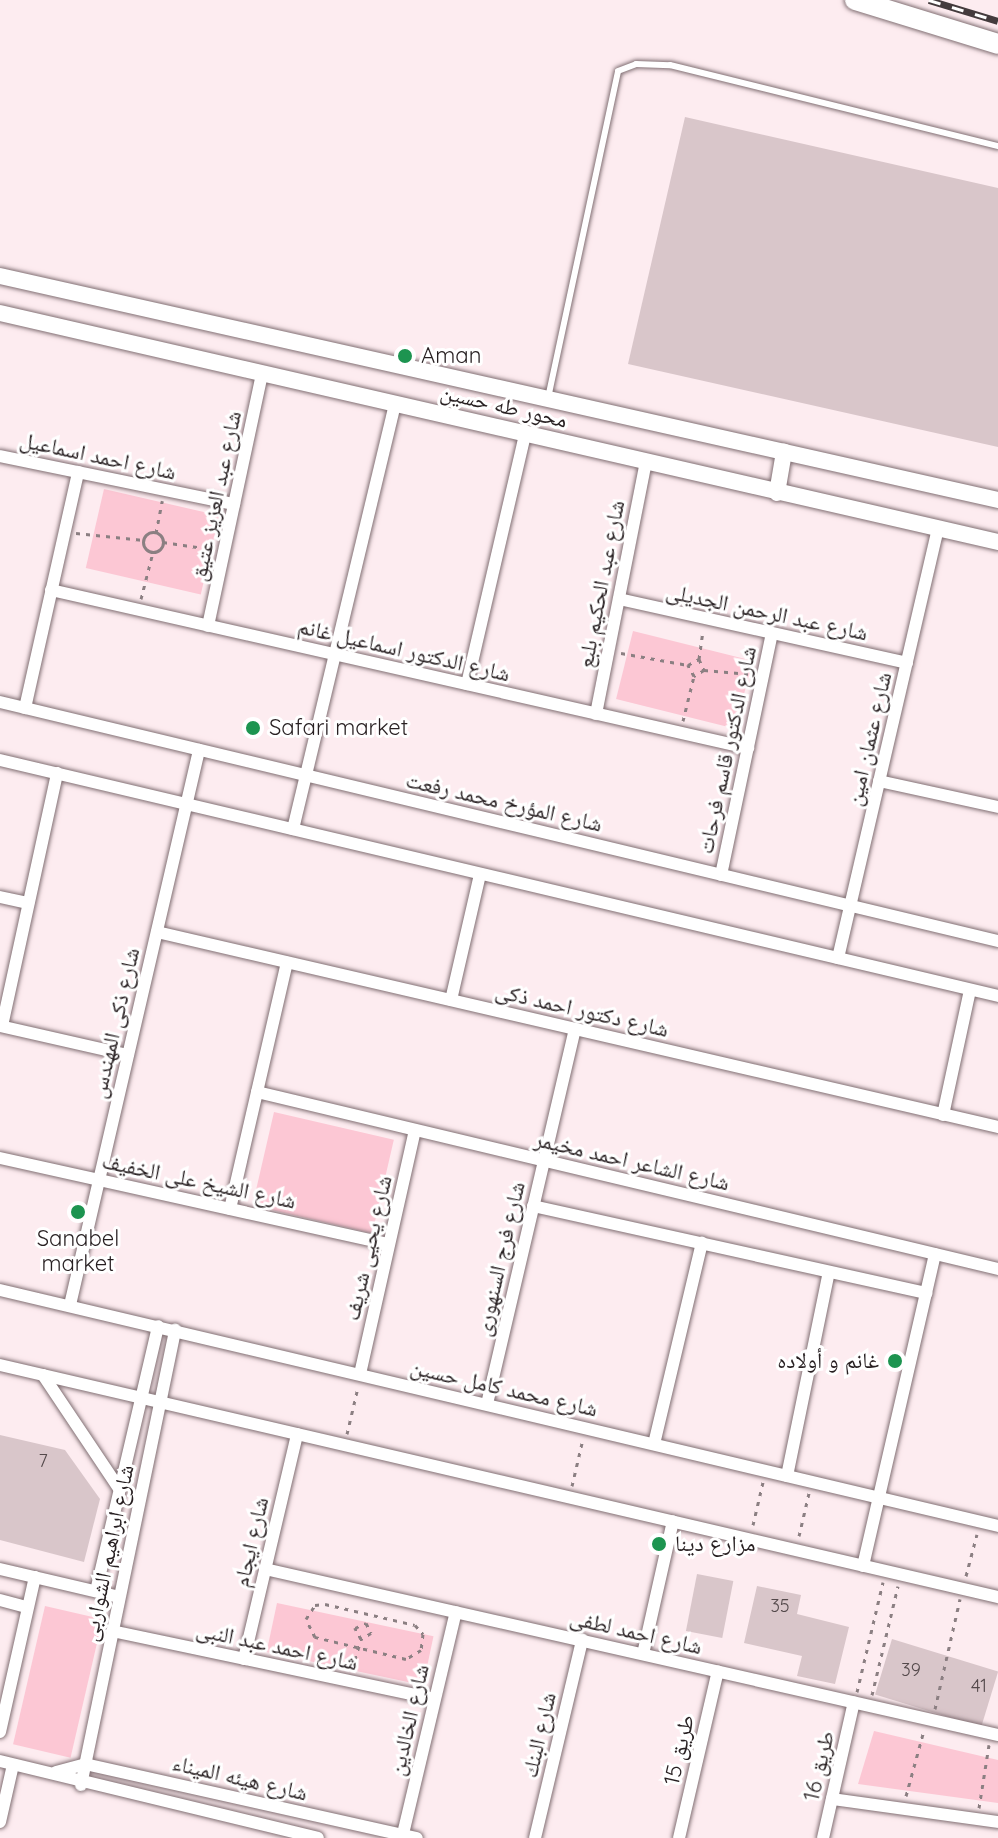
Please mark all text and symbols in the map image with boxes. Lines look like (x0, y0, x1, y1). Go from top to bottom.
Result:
place label: Aman (421, 343, 481, 369)
marker: Aman (396, 347, 414, 365)
street label: محور طه حسين (438, 379, 570, 433)
street label: شارع عبد العزيز عتيق (185, 409, 247, 583)
street label: شارع احمد اسماعيل (18, 427, 178, 485)
street label: شارع عبد الحكيم بلبع (572, 498, 630, 670)
street label: شارع عبد الرحمن الجديلى (664, 578, 870, 646)
street label: شارع الدكتور اسماعيل غانم (295, 613, 513, 687)
street label: شارع الدكتور قاسم فرحات (692, 644, 762, 856)
street label: شارع عثمان امين (841, 670, 897, 808)
place label: Safari market (269, 715, 408, 741)
marker: Safari market (244, 719, 262, 737)
street label: شارع المؤرخ محمد رفعت (403, 767, 605, 837)
street label: شارع ذكى المهندس (85, 945, 145, 1101)
street label: شارع دكتور احمد ذكى (493, 977, 671, 1043)
street label: شارع الشاعر احمد مخيمر (532, 1126, 732, 1196)
street label: شارع الشيخ على الخفيف (100, 1148, 298, 1214)
street label: شارع يحيى شريف (338, 1173, 398, 1323)
street label: شارع فرج السنهورى (469, 1179, 531, 1339)
marker: Sanabel market (69, 1203, 87, 1221)
place label: Sanabel market (37, 1225, 119, 1276)
place label: غانم و أولاده (777, 1348, 879, 1374)
marker: غانم و أولاده (886, 1352, 904, 1370)
street label: شارع محمد كامل حسين (408, 1354, 600, 1422)
house number: 7 (38, 1450, 48, 1472)
street label: شارع ابراهيم الشواربى (76, 1462, 140, 1644)
street label: شارع ايجام (228, 1494, 274, 1590)
place label: مزارع دينا (675, 1531, 756, 1557)
marker: مزارع دينا (650, 1535, 668, 1553)
house number: 35 (770, 1595, 790, 1617)
street label: شارع احمد لطفى (567, 1604, 705, 1660)
street label: شارع احمد عبد النبى (194, 1616, 360, 1676)
house number: 39 (901, 1659, 921, 1681)
street label: شارع الخالدين (383, 1662, 435, 1778)
house number: 41 (971, 1675, 987, 1697)
street label: شارع البنك (516, 1690, 562, 1780)
street label: طريق 15 (658, 1712, 700, 1788)
street label: طريق 16 (798, 1728, 840, 1804)
street label: شارع هيئه الميناء (170, 1750, 310, 1806)

